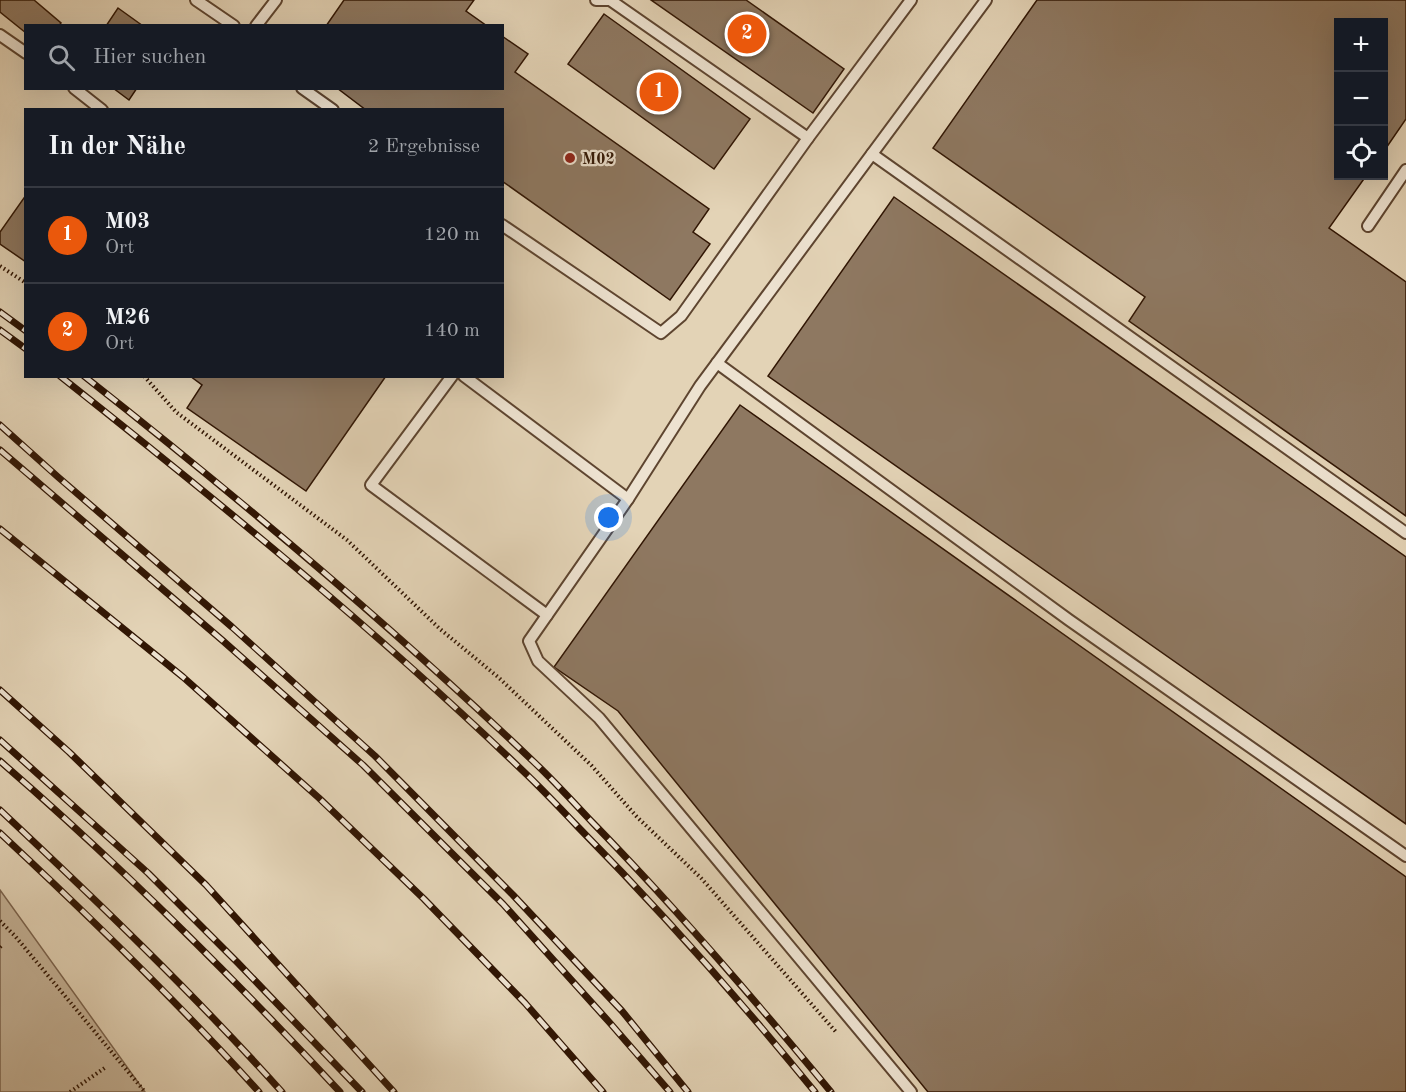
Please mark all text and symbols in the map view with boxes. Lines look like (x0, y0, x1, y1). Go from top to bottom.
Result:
pin: 2 (728, 12, 766, 57)
map controls (1334, 18, 1388, 180)
button: + (1334, 18, 1388, 72)
search box (24, 24, 504, 90)
icon: search (45, 41, 78, 74)
text: Hier suchen (93, 46, 206, 68)
pin: 1 (640, 70, 678, 115)
button: − (1334, 72, 1388, 126)
button: locate (1334, 126, 1388, 180)
text: In der Nähe (48, 134, 186, 160)
text: 2 Ergebnisse (368, 137, 480, 157)
marker: M02 (563, 151, 577, 165)
place label: M02 (582, 152, 615, 168)
text: M03 (105, 211, 150, 233)
text: 1 (62, 225, 73, 245)
text: 120 m (424, 225, 480, 245)
text: Ort (105, 238, 134, 258)
text: M26 (105, 307, 150, 329)
text: 2 (62, 321, 73, 341)
text: 140 m (424, 321, 480, 341)
text: Ort (105, 334, 134, 354)
your location (594, 503, 623, 532)

